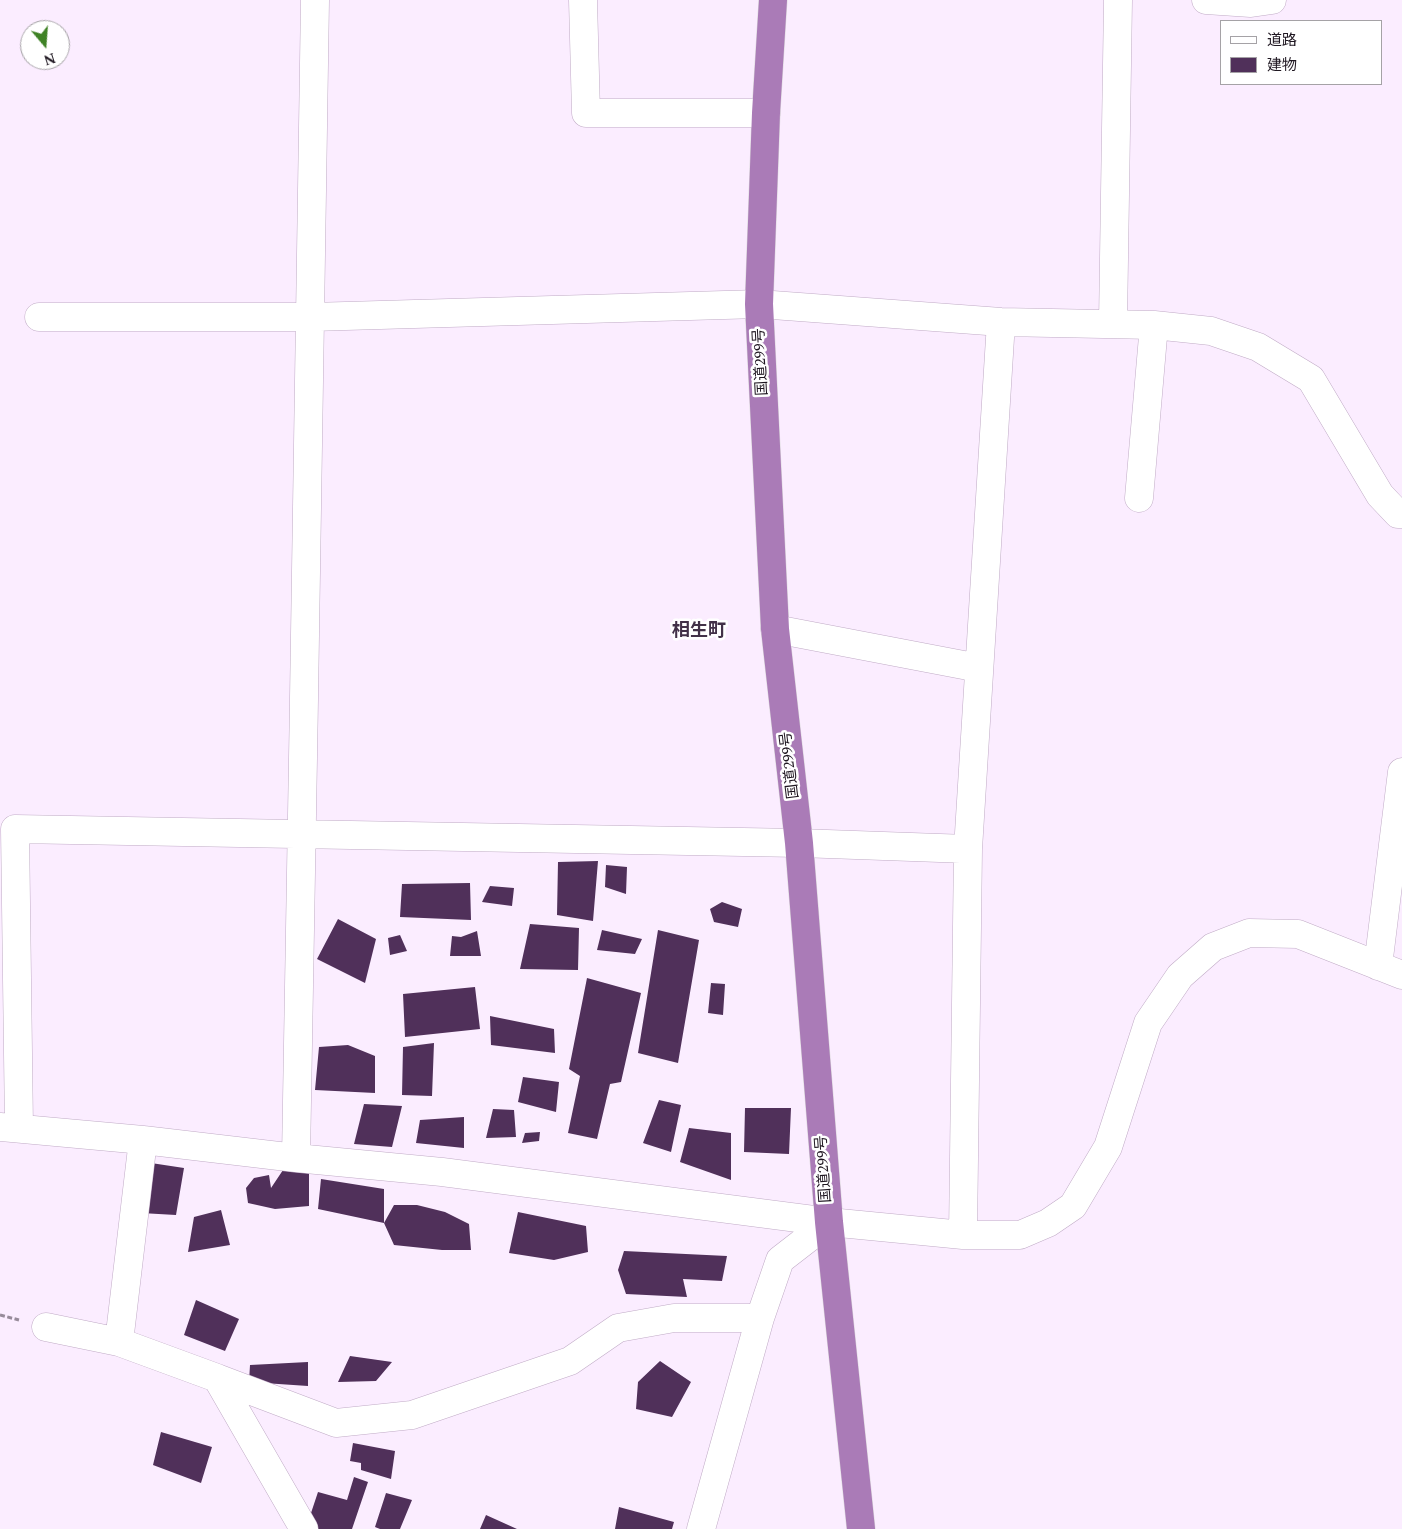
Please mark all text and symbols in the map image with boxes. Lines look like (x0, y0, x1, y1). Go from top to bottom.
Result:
north arrow (20, 20, 70, 70)
legend (1220, 20, 1382, 85)
text: 道路 (1267, 29, 1297, 52)
text: N (41, 47, 58, 71)
text: 建物 (1267, 54, 1297, 77)
street label: 国道299号 (751, 328, 773, 396)
district label: 相生町 (672, 621, 726, 643)
street label: 国道299号 (778, 730, 804, 800)
street label: 国道299号 (814, 1135, 836, 1203)

